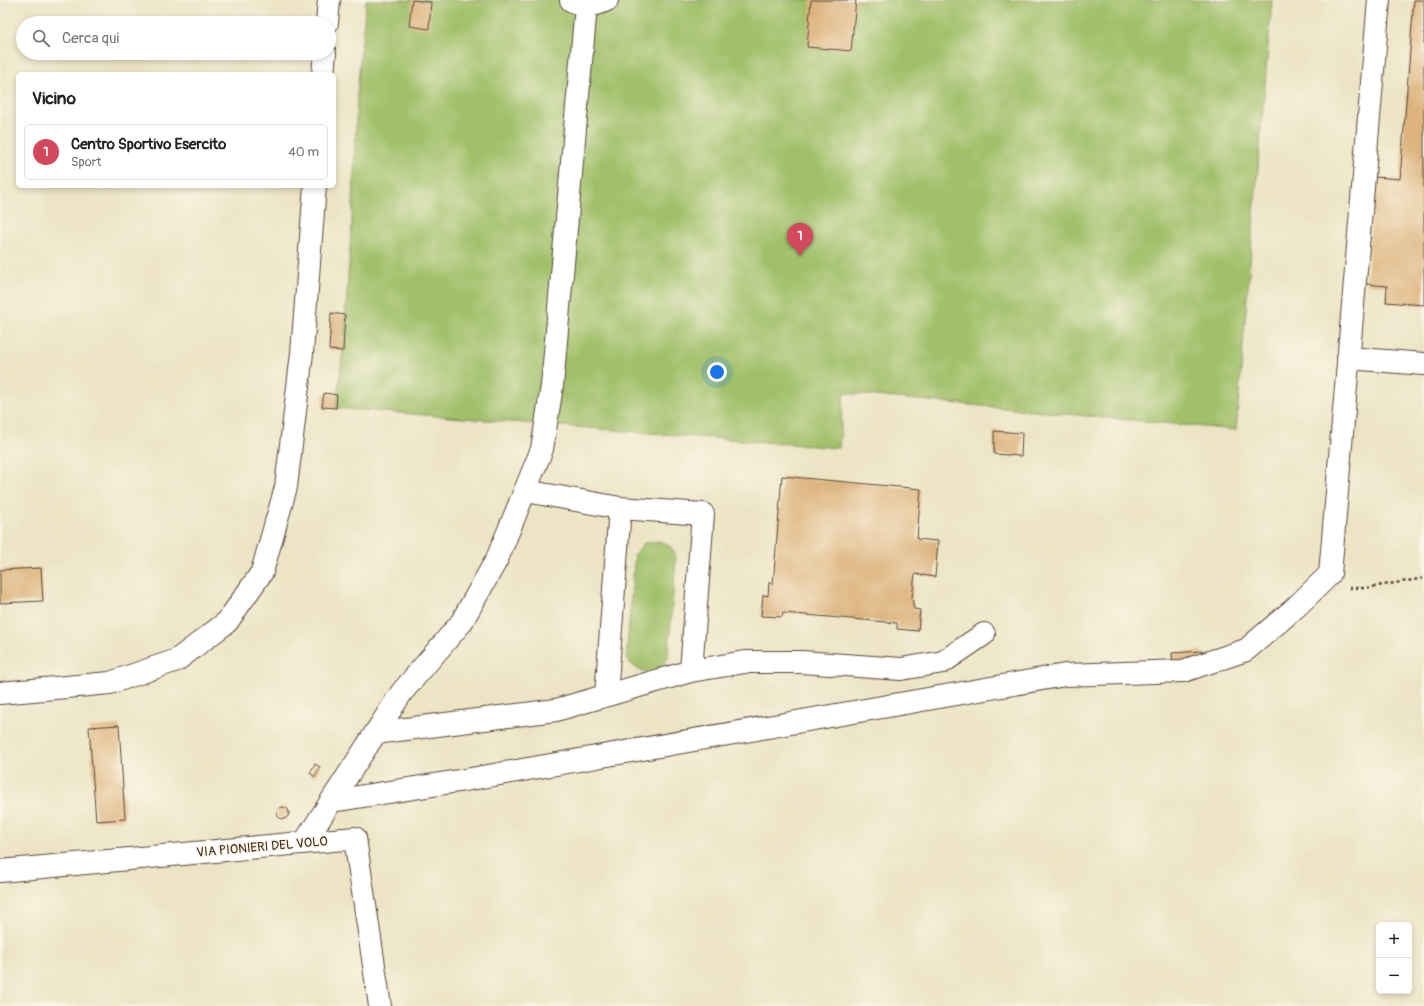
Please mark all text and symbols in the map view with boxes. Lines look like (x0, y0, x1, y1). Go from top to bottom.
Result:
search box (16, 16, 336, 60)
icon: search (30, 27, 52, 49)
text: Cerca qui (62, 29, 119, 48)
text: Vicino (32, 88, 76, 109)
text: Centro Sportivo Esercito (71, 135, 226, 154)
text: 1 (43, 144, 49, 160)
text: 40 m (288, 144, 319, 160)
text: Sport (71, 154, 102, 170)
pin: 1 (787, 223, 813, 256)
your location (707, 362, 727, 382)
street label: VIA PIONIERI DEL VOLO (196, 833, 328, 861)
map controls (1376, 922, 1412, 994)
button: + (1376, 922, 1412, 958)
button: − (1376, 958, 1412, 994)

